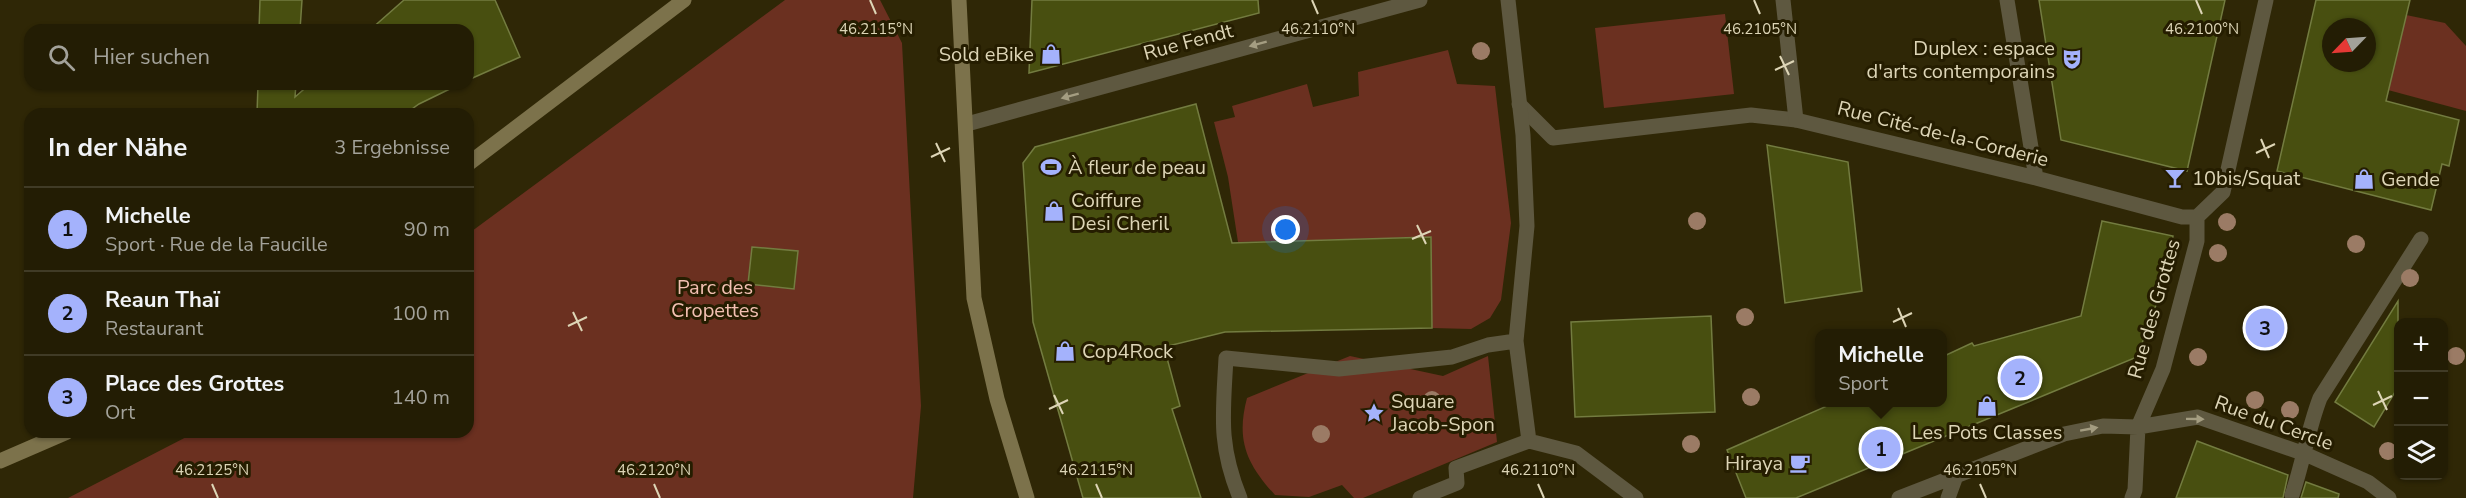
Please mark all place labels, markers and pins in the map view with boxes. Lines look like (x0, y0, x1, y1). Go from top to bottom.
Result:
place label: Duplex : espace d'arts contemporains (1867, 35, 2055, 85)
place label: Sold eBike (939, 41, 1034, 68)
shop icon: Sold eBike (1039, 42, 1063, 66)
theatre icon: Duplex : espace d'arts contemporains (2060, 47, 2084, 71)
place label: À fleur de peau (1068, 154, 1206, 181)
sports icon: À fleur de peau (1039, 155, 1063, 179)
place label: 10bis/Squat (2192, 165, 2301, 192)
bar icon: 10bis/Squat (2163, 166, 2187, 190)
place label: Gende (2381, 166, 2440, 193)
shop icon: Gende (2352, 167, 2376, 191)
place label: Coiffure Desi Cheril (1071, 187, 1169, 237)
shop icon: Coiffure Desi Cheril (1042, 199, 1066, 223)
pin: 3 (2246, 306, 2284, 350)
place label: Cop4Rock (1082, 338, 1174, 365)
shop icon: Cop4Rock (1053, 339, 1077, 363)
pin: 2 (2000, 356, 2040, 400)
place label: Square Jacob-Spon (1390, 388, 1495, 438)
shop icon: Les Pots Classes (1975, 394, 1999, 418)
place icon: Square Jacob-Spon (1362, 401, 1386, 425)
place label: Les Pots Classes (1912, 419, 2062, 446)
pin: 1 (1862, 426, 1900, 472)
place label: Hiraya (1725, 450, 1783, 477)
cafe icon: Hiraya (1788, 451, 1812, 475)

